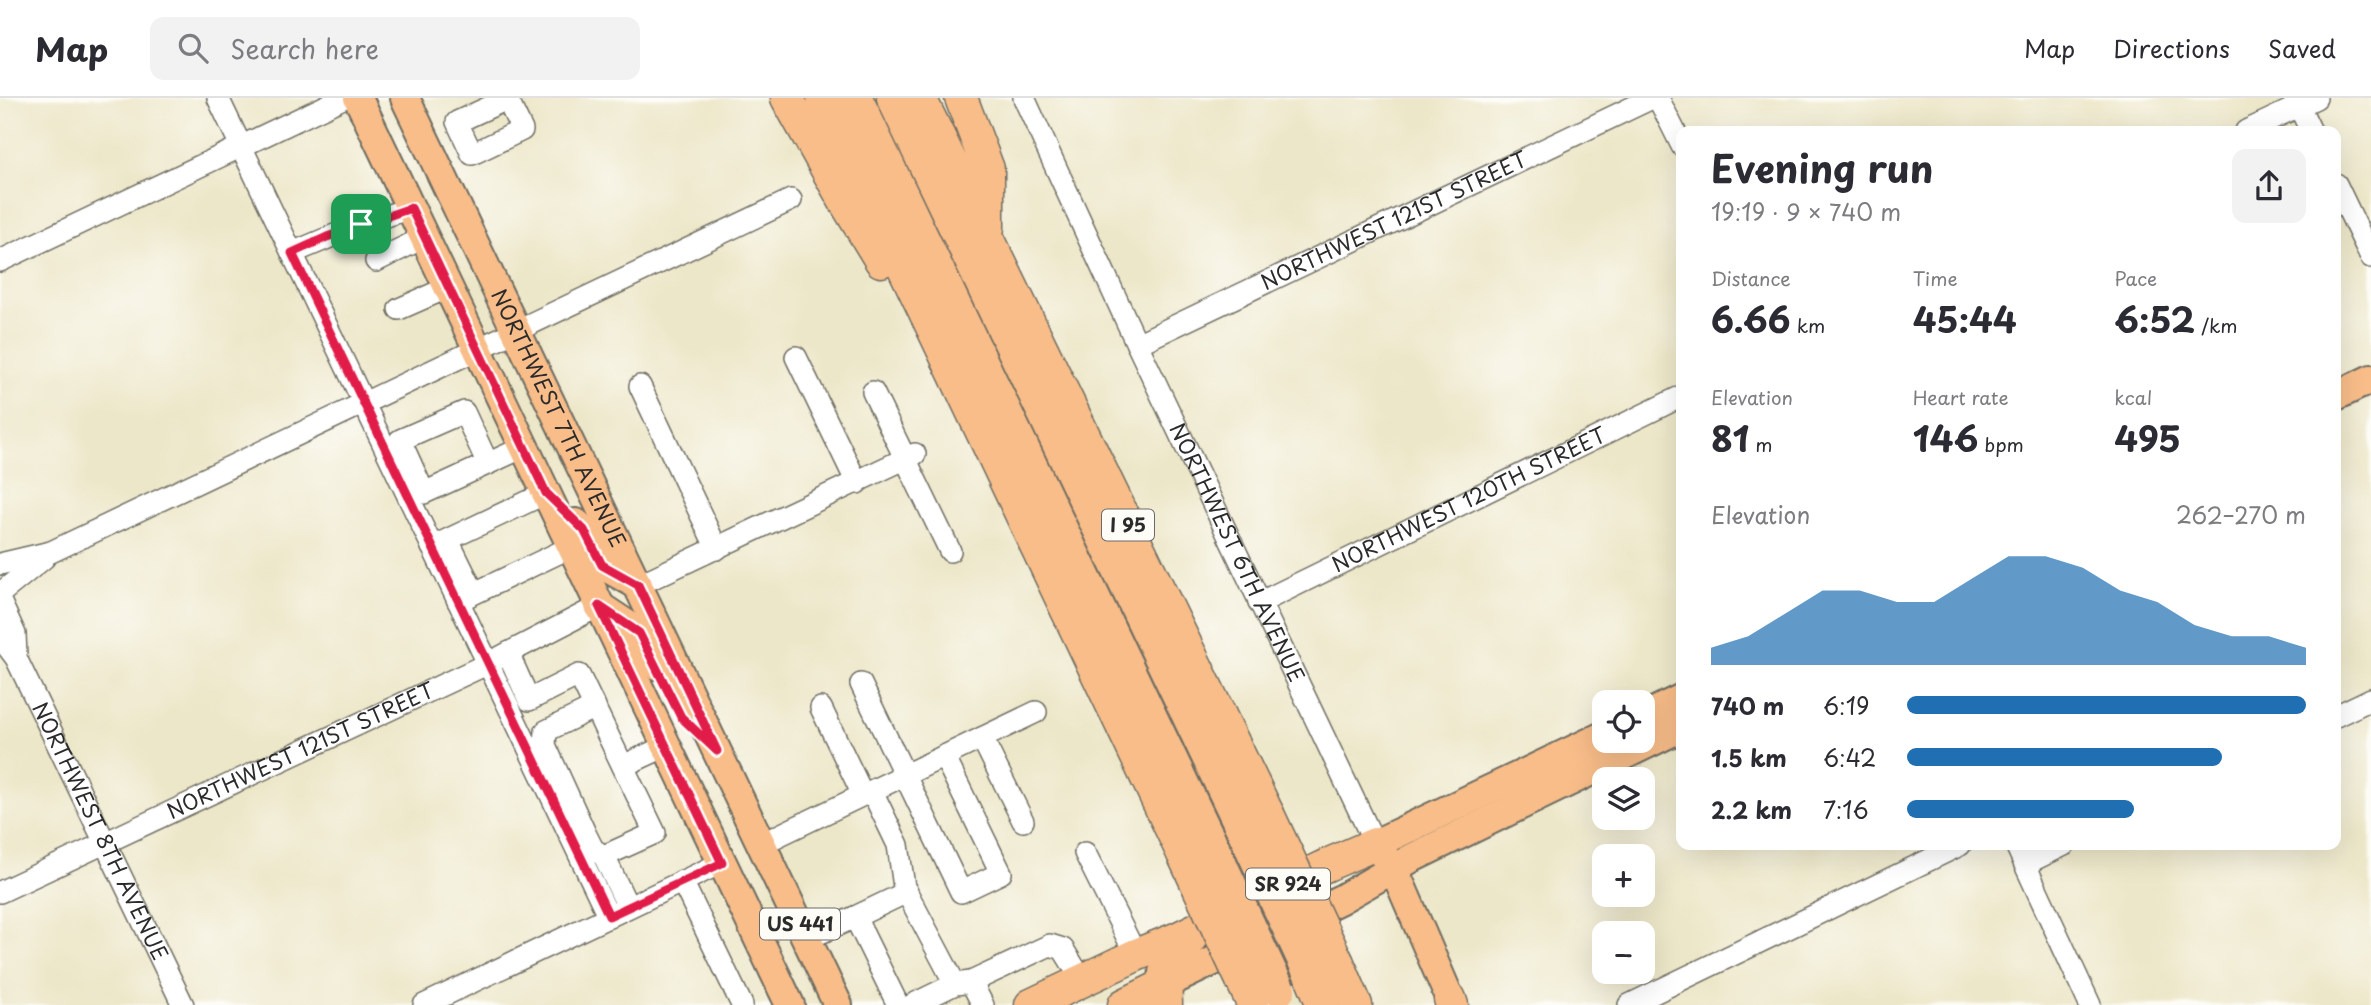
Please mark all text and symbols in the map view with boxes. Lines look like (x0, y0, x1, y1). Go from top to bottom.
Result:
search box (150, 17, 640, 80)
text: Map (35, 23, 108, 73)
icon: search (174, 29, 212, 67)
text: Search here (230, 29, 379, 68)
text: Map (2024, 30, 2075, 66)
text: Directions (2113, 30, 2230, 66)
text: Saved (2268, 30, 2336, 66)
text: Evening run (1711, 139, 1933, 196)
street label: NORTHWEST 121ST STREET (1255, 142, 1533, 297)
button: share (2232, 149, 2306, 223)
pin (331, 194, 391, 254)
text: 19:19 · 9 × 740 m (1711, 194, 1901, 229)
icon: arrive (342, 205, 380, 243)
text: Distance (1711, 264, 1791, 292)
text: Time (1913, 264, 1958, 292)
text: Pace (2114, 264, 2157, 292)
street label: NORTHWEST 7TH AVENUE (484, 283, 635, 552)
text: 6.66 (1711, 292, 1791, 345)
text: 45:44 (1913, 292, 2017, 345)
text: 6:52 (2114, 292, 2195, 345)
text: km (1791, 311, 1825, 339)
text: /km (2195, 311, 2238, 339)
text: Elevation (1711, 383, 1793, 411)
text: Heart rate (1913, 383, 2009, 411)
text: kcal (2114, 383, 2152, 411)
text: 81 (1711, 411, 1749, 464)
text: 146 (1913, 411, 1978, 464)
text: 495 (2114, 411, 2181, 464)
street label: NORTHWEST 6TH AVENUE (1163, 417, 1314, 687)
street label: NORTHWEST 120TH STREET (1326, 417, 1612, 579)
text: m (1749, 430, 1773, 458)
text: bpm (1978, 430, 2024, 458)
text: Elevation (1711, 497, 1810, 532)
text: 262–270 m (2176, 497, 2306, 532)
road number: I 95 (1102, 510, 1154, 540)
street label: NORTHWEST 121ST STREET (161, 673, 439, 826)
text: 740 m (1711, 688, 1784, 723)
text: 6:19 (1823, 688, 1869, 723)
map controls (1592, 690, 1655, 984)
button: locate (1592, 690, 1655, 753)
street label: NORTHWEST 8TH AVENUE (25, 696, 177, 965)
text: 1.5 km (1711, 740, 1787, 775)
text: 6:42 (1823, 740, 1876, 775)
button: layers (1592, 767, 1655, 830)
text: 2.2 km (1711, 792, 1792, 827)
text: 7:16 (1823, 792, 1869, 827)
button: + (1592, 844, 1655, 907)
road number: SR 924 (1246, 869, 1330, 900)
road number: US 441 (760, 908, 840, 940)
button: − (1592, 921, 1655, 984)

